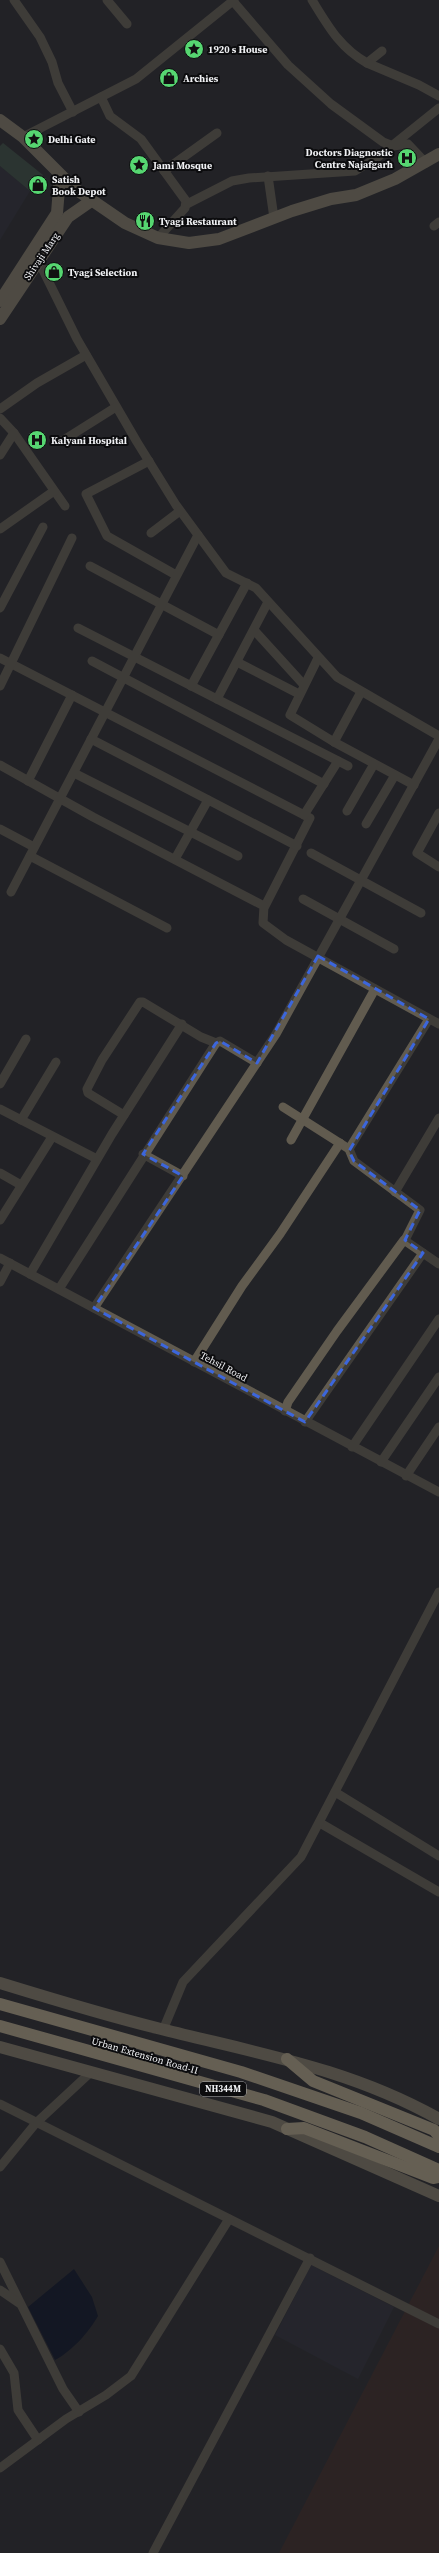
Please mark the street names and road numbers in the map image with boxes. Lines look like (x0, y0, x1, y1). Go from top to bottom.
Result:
street label: Shivaji Marg (21, 230, 62, 283)
street label: Tehsil Road (198, 1349, 250, 1384)
street label: Urban Extension Road-II (90, 2034, 200, 2077)
road number: NH344M (200, 2082, 246, 2096)

